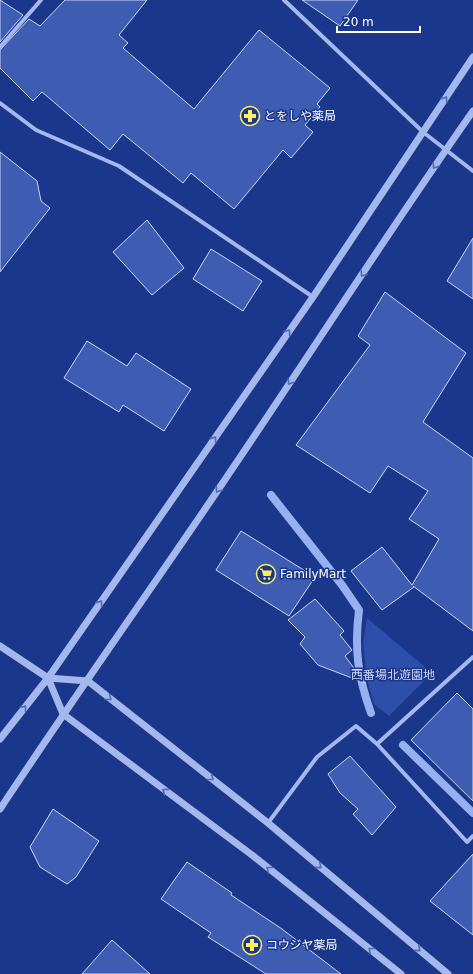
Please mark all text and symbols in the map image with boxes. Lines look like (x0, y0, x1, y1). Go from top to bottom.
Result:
scale bar (337, 8, 420, 34)
text: 20 m (343, 15, 374, 29)
one-way arrow (440, 96, 448, 103)
pharmacy icon: とをしや薬局 (239, 105, 261, 127)
place label: とをしや薬局 (264, 109, 336, 123)
one-way arrow (432, 162, 440, 169)
one-way arrow (360, 270, 367, 277)
one-way arrow (283, 329, 291, 336)
one-way arrow (288, 378, 295, 385)
one-way arrow (209, 436, 216, 443)
one-way arrow (216, 486, 223, 493)
supermarket icon: FamilyMart (255, 563, 277, 585)
place label: FamilyMart (280, 567, 346, 581)
one-way arrow (95, 600, 103, 607)
park label: 西番場北遊園地 (351, 668, 435, 682)
one-way arrow (104, 693, 111, 700)
one-way arrow (19, 706, 26, 713)
one-way arrow (206, 774, 213, 781)
one-way arrow (162, 788, 169, 795)
one-way arrow (314, 861, 322, 868)
one-way arrow (266, 866, 273, 873)
pharmacy icon: コウジヤ薬局 (241, 934, 263, 956)
place label: コウジヤ薬局 (266, 938, 338, 952)
one-way arrow (414, 945, 421, 952)
one-way arrow (368, 947, 375, 954)

